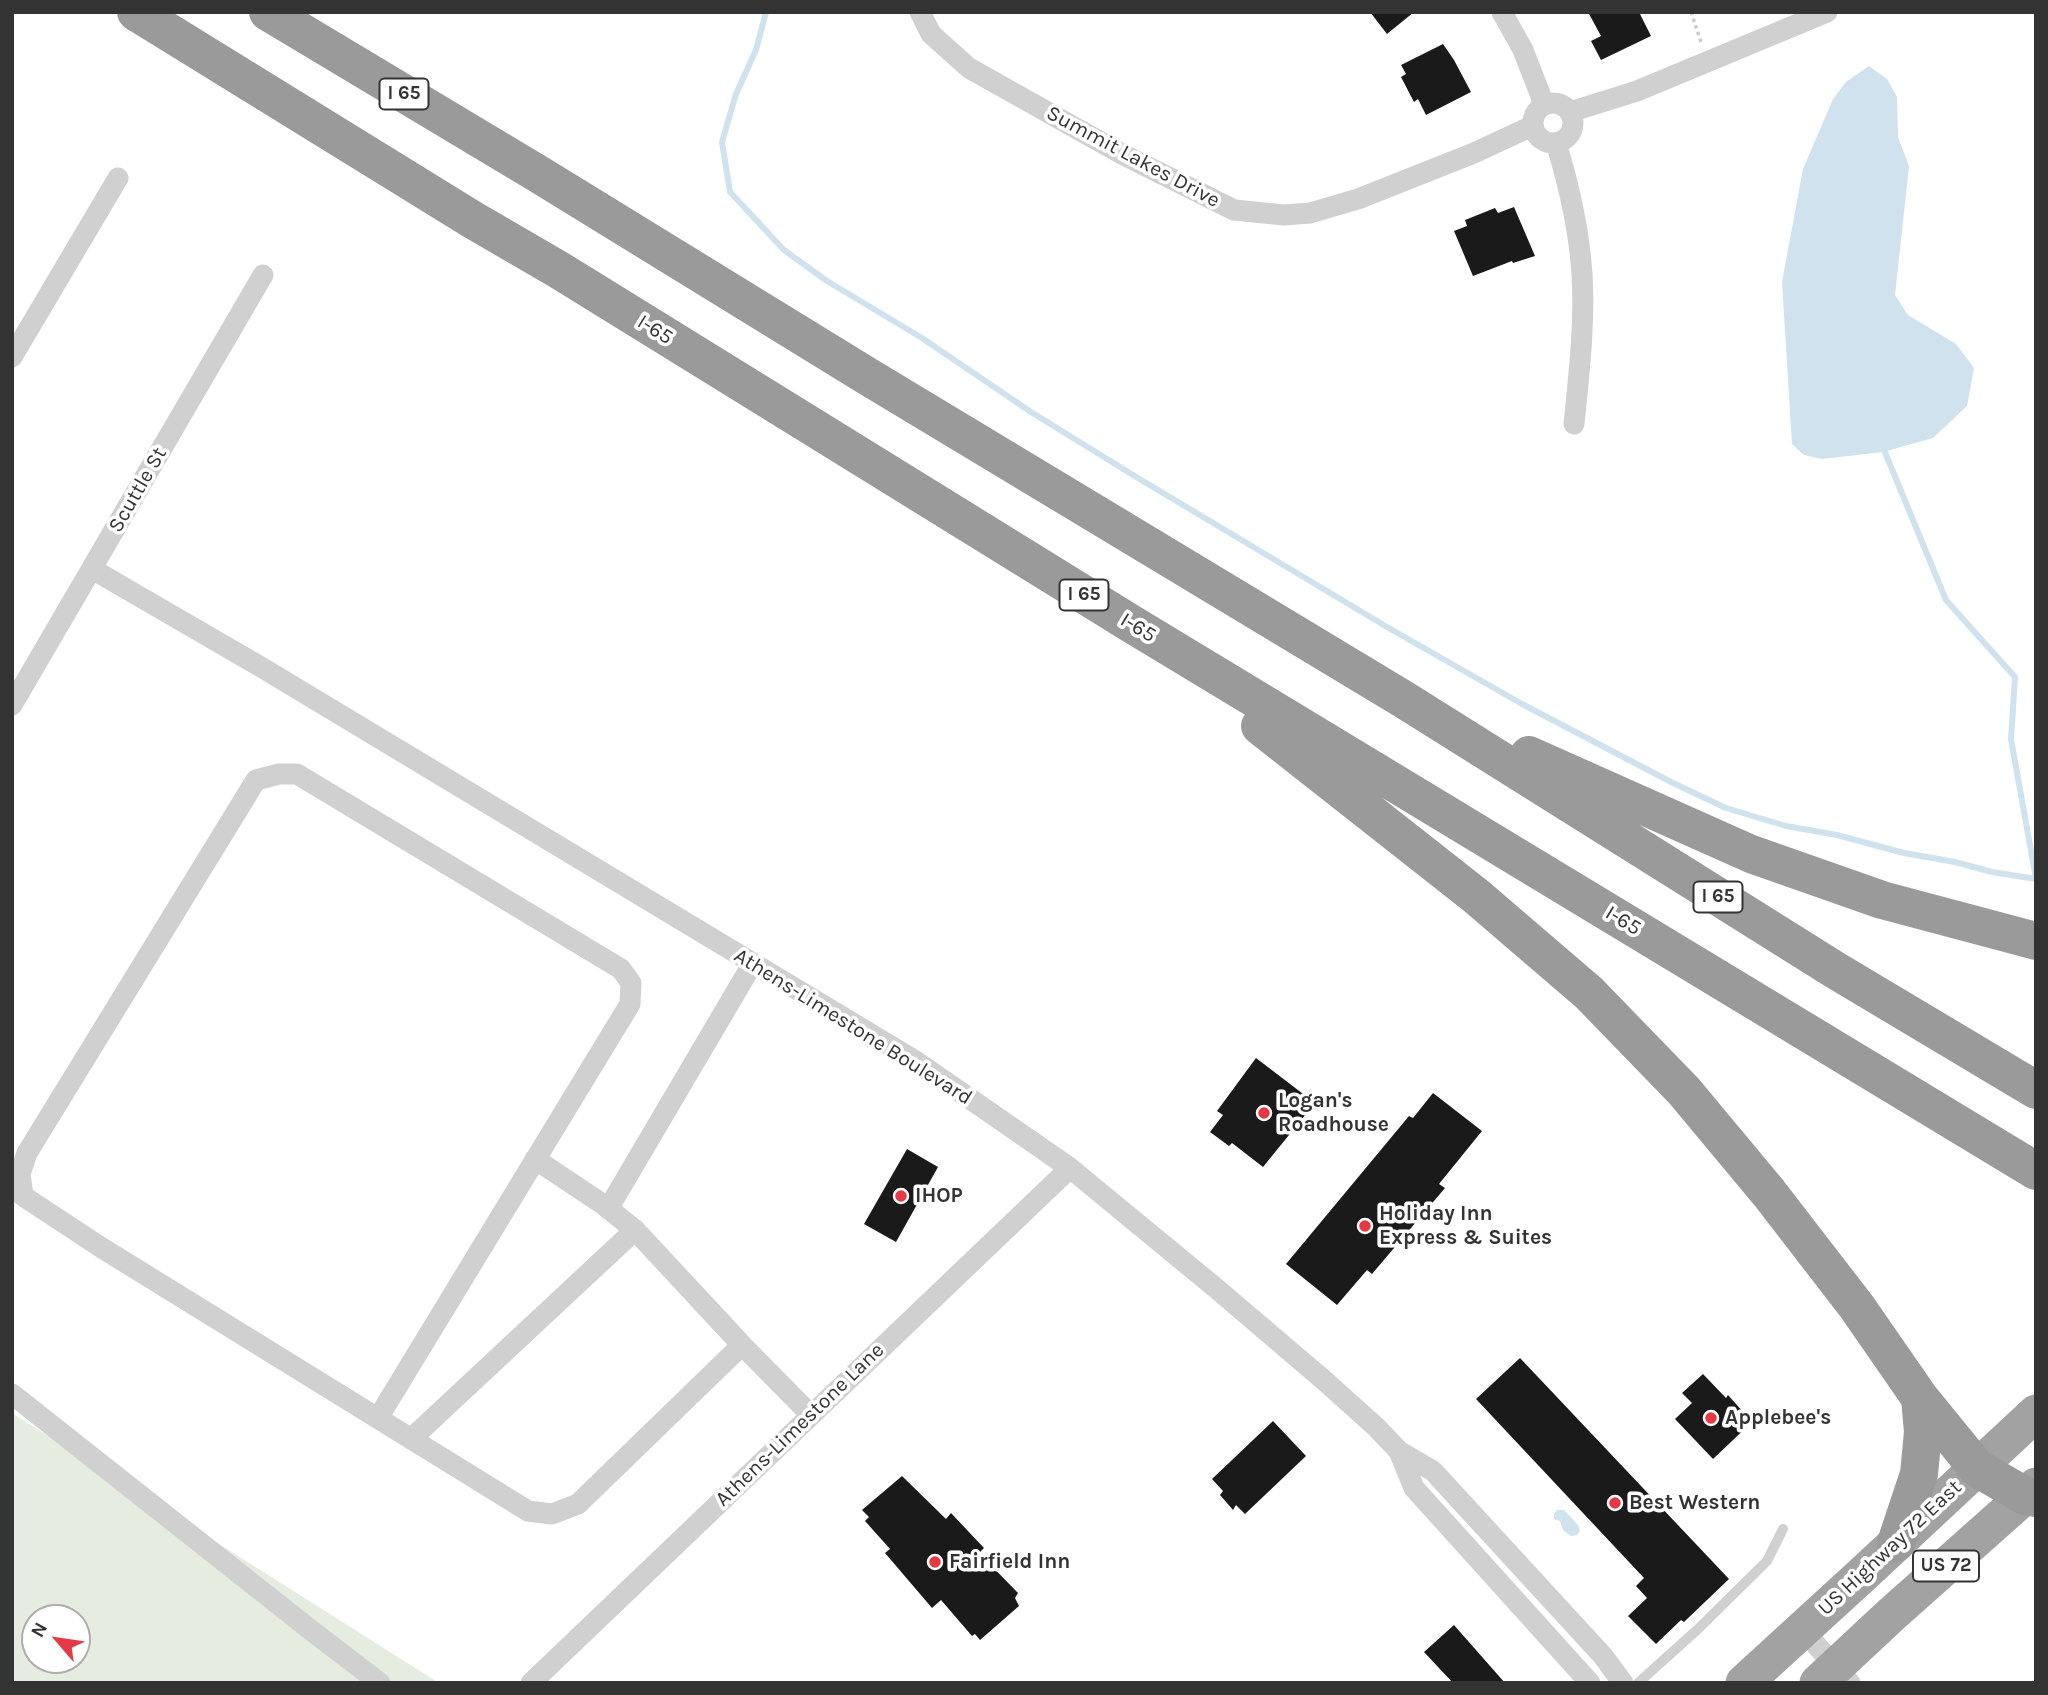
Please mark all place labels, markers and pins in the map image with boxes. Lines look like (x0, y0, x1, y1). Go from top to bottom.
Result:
place label: Logan's Roadhouse (1278, 1088, 1389, 1138)
marker: Logan's Roadhouse (1256, 1105, 1272, 1121)
place label: IHOP (915, 1183, 963, 1209)
marker: IHOP (893, 1188, 909, 1204)
place label: Holiday Inn Express & Suites (1379, 1201, 1552, 1251)
marker: Holiday Inn Express & Suites (1357, 1218, 1373, 1234)
place label: Applebee's (1725, 1405, 1831, 1431)
marker: Applebee's (1703, 1410, 1719, 1426)
place label: Best Western (1629, 1490, 1760, 1516)
marker: Best Western (1607, 1495, 1623, 1511)
place label: Fairfield Inn (949, 1549, 1070, 1575)
marker: Fairfield Inn (927, 1554, 943, 1570)

